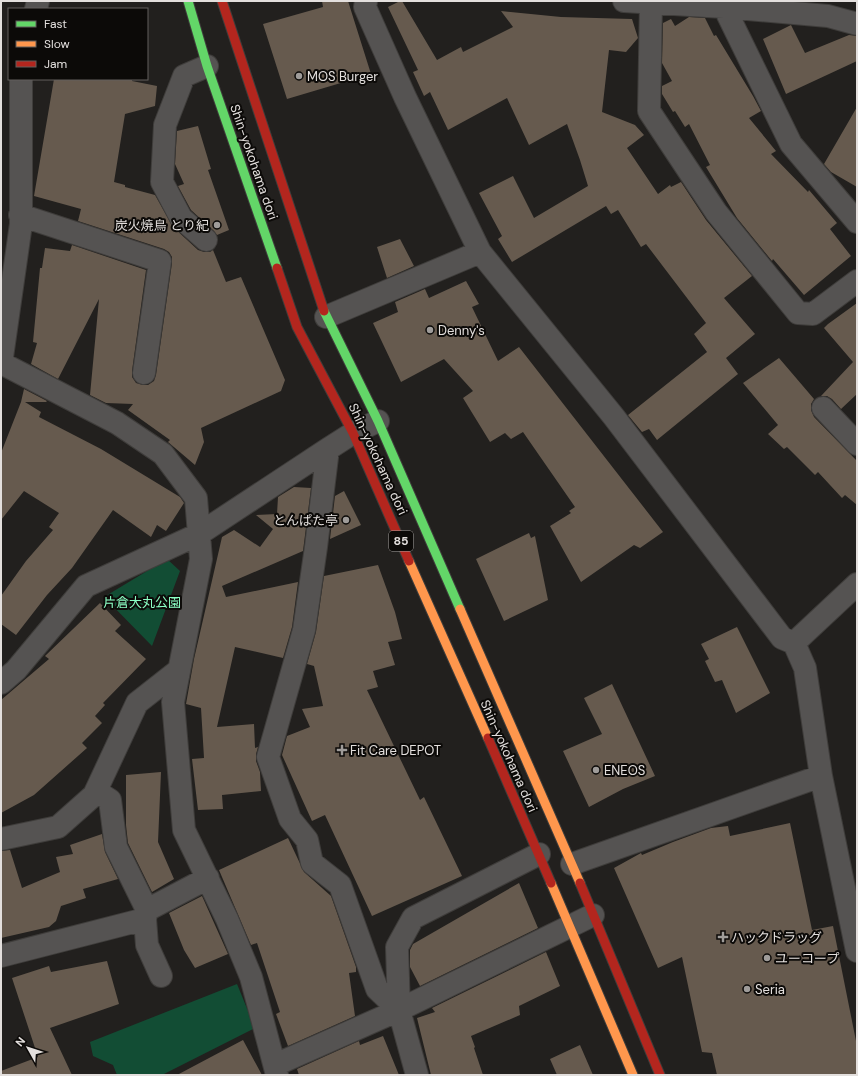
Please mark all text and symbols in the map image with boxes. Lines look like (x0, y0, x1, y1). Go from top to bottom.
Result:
legend (8, 8, 148, 80)
text: Fast (44, 16, 67, 32)
text: Slow (44, 36, 70, 52)
text: Jam (44, 56, 67, 72)
place label: MOS Burger (307, 68, 378, 85)
marker: MOS Burger (294, 71, 304, 81)
street label: Shin-yokohama dori (226, 102, 282, 222)
place label: 炭火焼鳥 とり紀 (115, 217, 209, 234)
marker: 炭火焼鳥 とり紀 (212, 220, 222, 230)
place label: Denny's (438, 322, 485, 339)
marker: Denny's (425, 325, 435, 335)
street label: Shin-yokohama dori (345, 400, 411, 518)
place label: とんぱた亭 (273, 512, 338, 529)
marker: とんぱた亭 (341, 515, 351, 525)
road number: 85 (389, 531, 413, 551)
park label: 片倉大丸公園 (103, 594, 181, 611)
street label: Shin-yokohama dori (477, 697, 541, 815)
place label: Fit Care DEPOT (350, 742, 441, 759)
marker: Fit Care DEPOT (337, 745, 347, 755)
place label: ENEOS (604, 762, 645, 779)
marker: ENEOS (591, 765, 601, 775)
place label: ハックドラッグ (731, 929, 822, 946)
marker: ハックドラッグ (718, 932, 728, 942)
place label: ユーコープ (775, 950, 839, 967)
marker: ユーコープ (762, 953, 772, 963)
place label: Seria (755, 981, 785, 998)
marker: Seria (742, 984, 752, 994)
north arrow (8, 1028, 48, 1068)
text: N (12, 1034, 28, 1049)

